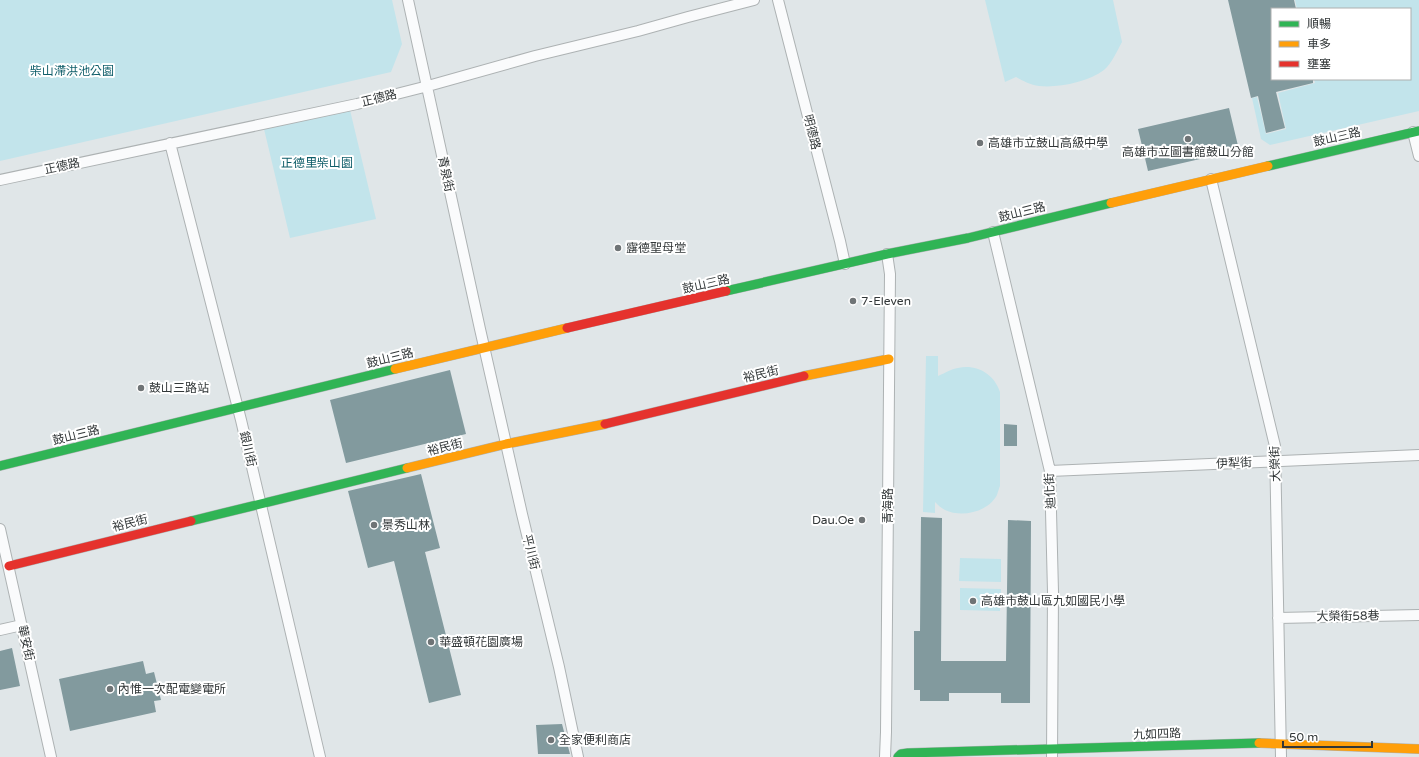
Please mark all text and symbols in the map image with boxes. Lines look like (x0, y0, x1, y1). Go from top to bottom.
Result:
legend (1271, 8, 1411, 80)
text: 順暢 (1307, 17, 1331, 31)
text: 車多 (1307, 37, 1331, 51)
text: 壅塞 (1307, 57, 1331, 71)
park label: 柴山滯洪池公園 (30, 64, 114, 78)
street label: 正德路 (360, 87, 398, 109)
street label: 明德路 (801, 113, 823, 151)
street label: 鼓山三路 (1312, 125, 1362, 149)
marker: 高雄市立圖書館鼓山分館 (1183, 134, 1193, 144)
place label: 高雄市立鼓山高級中學 (988, 136, 1108, 150)
marker: 高雄市立鼓山高級中學 (975, 138, 985, 148)
place label: 高雄市立圖書館鼓山分館 (1122, 145, 1254, 159)
street label: 正德路 (43, 155, 81, 177)
street label: 青泉街 (435, 155, 457, 193)
park label: 正德里柴山園 (281, 156, 353, 170)
street label: 鼓山三路 (997, 199, 1047, 225)
place label: 露德聖母堂 (626, 241, 686, 255)
marker: 露德聖母堂 (613, 243, 623, 253)
street label: 鼓山三路 (681, 272, 731, 296)
place label: 7-Eleven (861, 294, 911, 308)
marker: 7-Eleven (848, 296, 858, 306)
street label: 鼓山三路 (365, 345, 415, 371)
street label: 裕民街 (742, 363, 780, 385)
place label: 鼓山三路站 (149, 381, 209, 395)
marker: 鼓山三路站 (136, 383, 146, 393)
street label: 鼓山三路 (51, 422, 101, 448)
street label: 銀川街 (237, 430, 259, 468)
street label: 裕民街 (426, 436, 464, 458)
street label: 大榮街 (1267, 446, 1283, 482)
street label: 伊犁街 (1216, 455, 1252, 471)
street label: 迪化街 (1042, 473, 1058, 509)
street label: 青海路 (881, 488, 895, 524)
street label: 裕民街 (111, 512, 149, 534)
place label: Dau.Oe (812, 513, 854, 527)
marker: Dau.Oe (857, 515, 867, 525)
place label: 景秀山林 (382, 518, 430, 532)
marker: 景秀山林 (369, 520, 379, 530)
street label: 平川街 (520, 533, 542, 571)
place label: 高雄市鼓山區九如國民小學 (981, 594, 1125, 608)
marker: 高雄市鼓山區九如國民小學 (968, 596, 978, 606)
street label: 大榮街58巷 (1316, 608, 1380, 624)
street label: 華安街 (15, 624, 37, 662)
place label: 華盛頓花園廣場 (439, 635, 523, 649)
marker: 華盛頓花園廣場 (426, 637, 436, 647)
place label: 內惟一次配電變電所 (118, 682, 226, 696)
marker: 內惟一次配電變電所 (105, 684, 115, 694)
scale bar (1283, 723, 1372, 749)
street label: 九如四路 (1133, 726, 1181, 742)
text: 50 m (1289, 730, 1318, 744)
place label: 全家便利商店 (559, 733, 631, 747)
marker: 全家便利商店 (546, 735, 556, 745)

